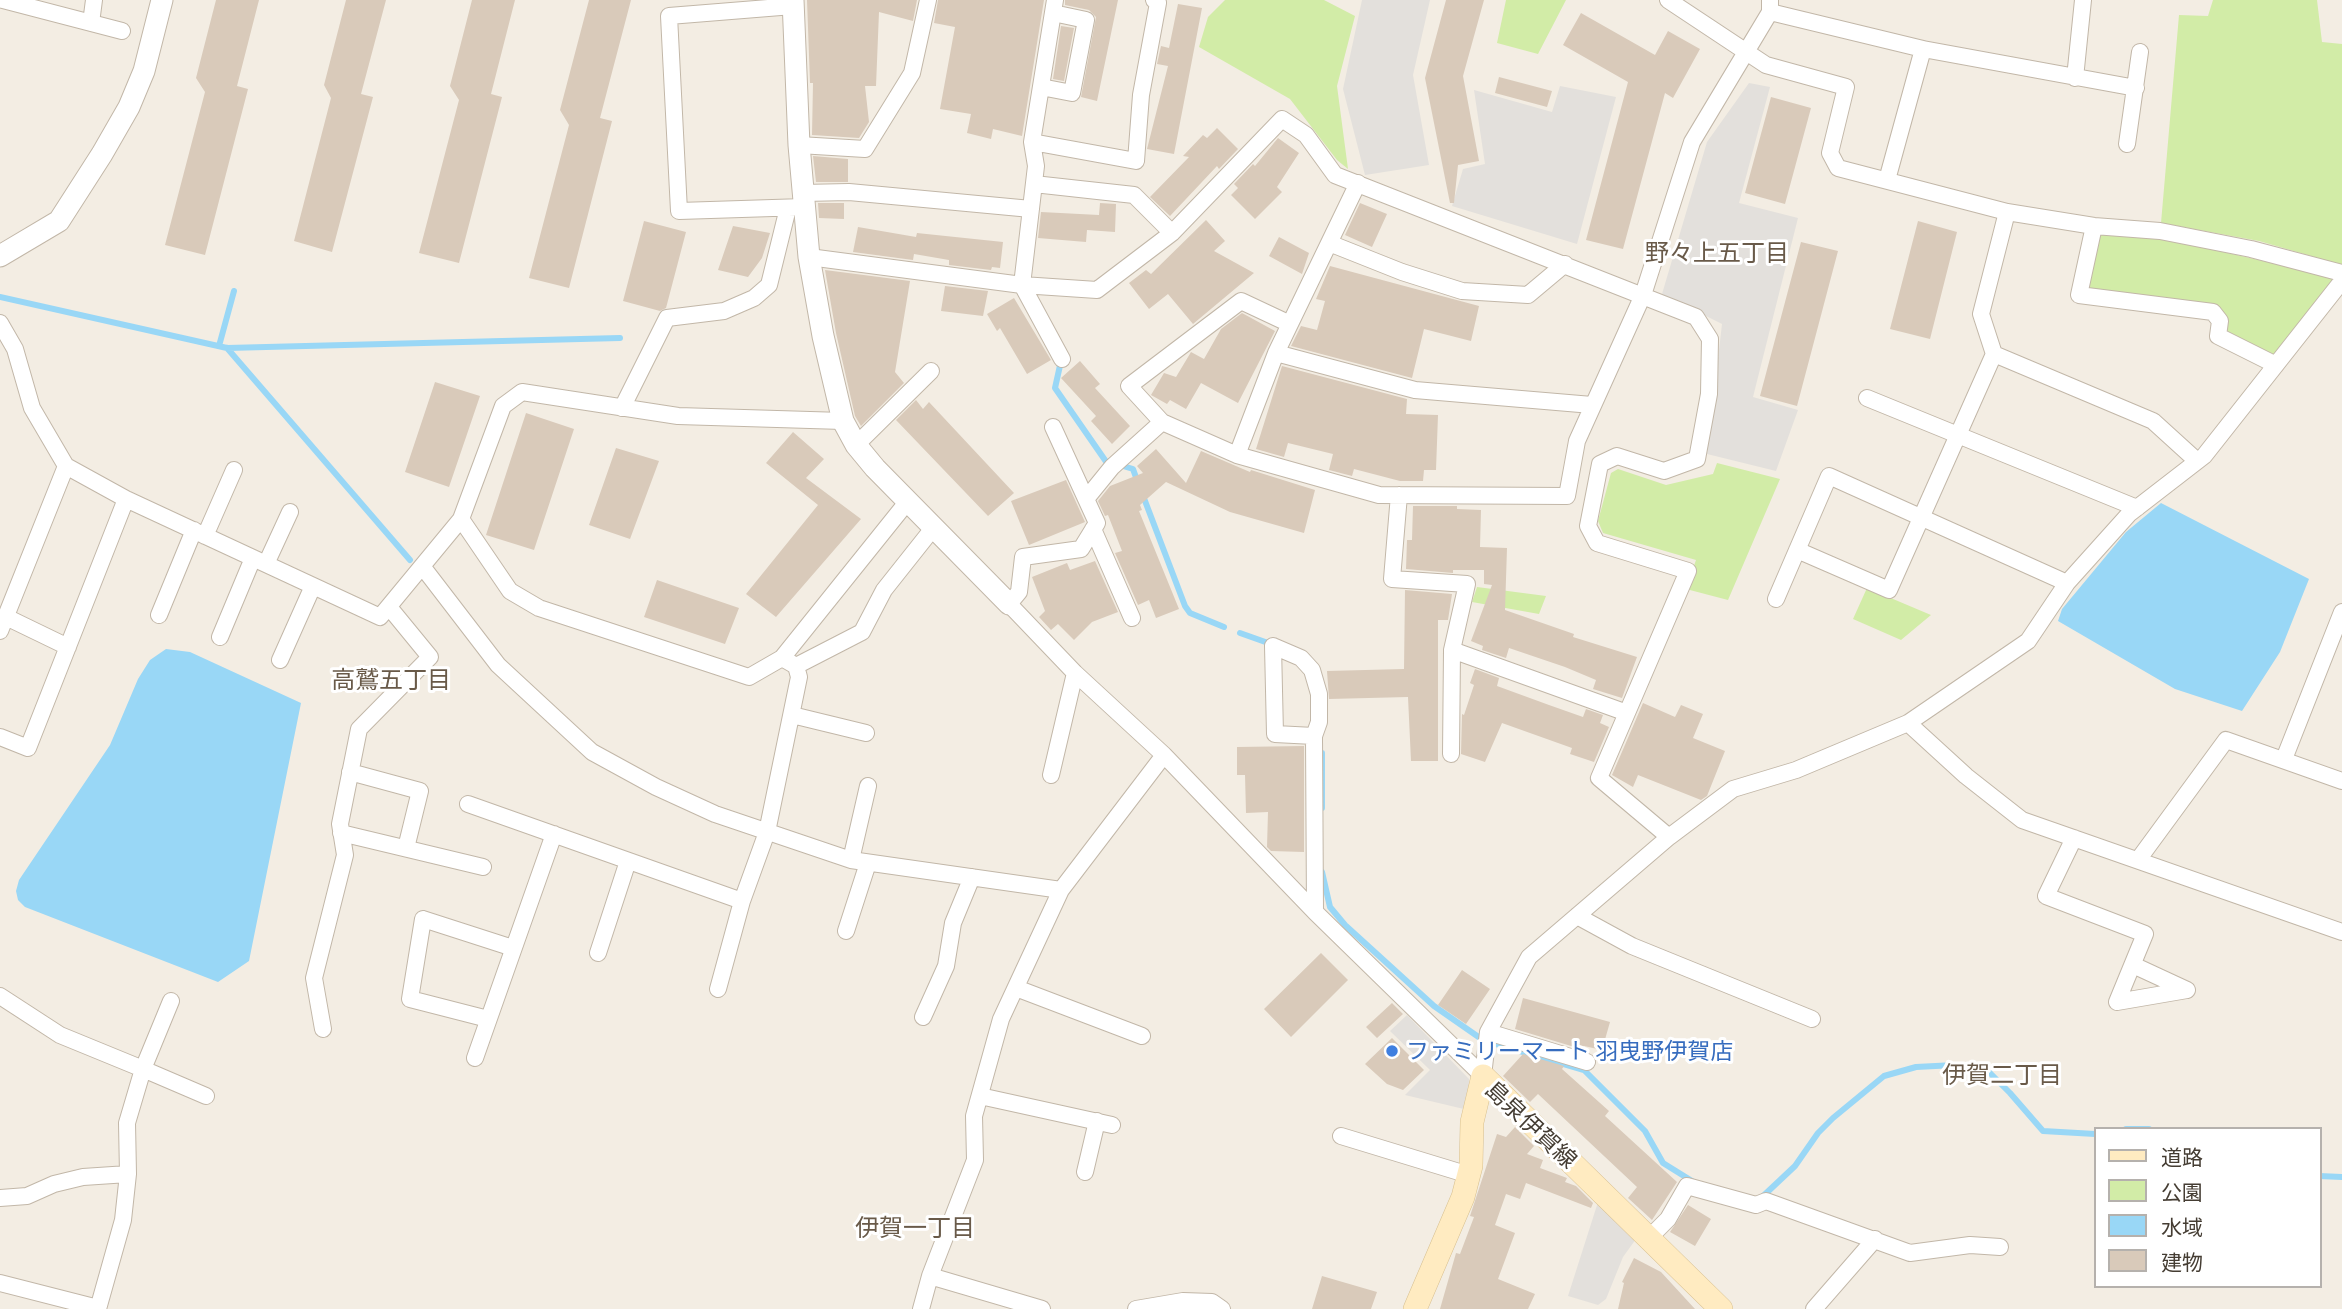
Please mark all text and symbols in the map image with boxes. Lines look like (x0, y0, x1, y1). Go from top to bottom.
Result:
district label: 野々上五丁目 (1645, 239, 1789, 267)
district label: 高鷲五丁目 (331, 666, 451, 694)
place label: ファミリーマート 羽曳野伊賀店 (1406, 1037, 1733, 1065)
marker: ファミリーマート 羽曳野伊賀店 (1384, 1043, 1400, 1059)
district label: 伊賀二丁目 (1942, 1061, 2062, 1089)
street label: 島泉伊賀線 (1480, 1076, 1582, 1174)
legend (2094, 1127, 2321, 1288)
text: 道路 (2161, 1145, 2203, 1169)
text: 公園 (2161, 1180, 2203, 1204)
district label: 伊賀一丁目 (855, 1214, 975, 1242)
text: 水域 (2161, 1215, 2203, 1239)
text: 建物 (2161, 1250, 2203, 1274)

